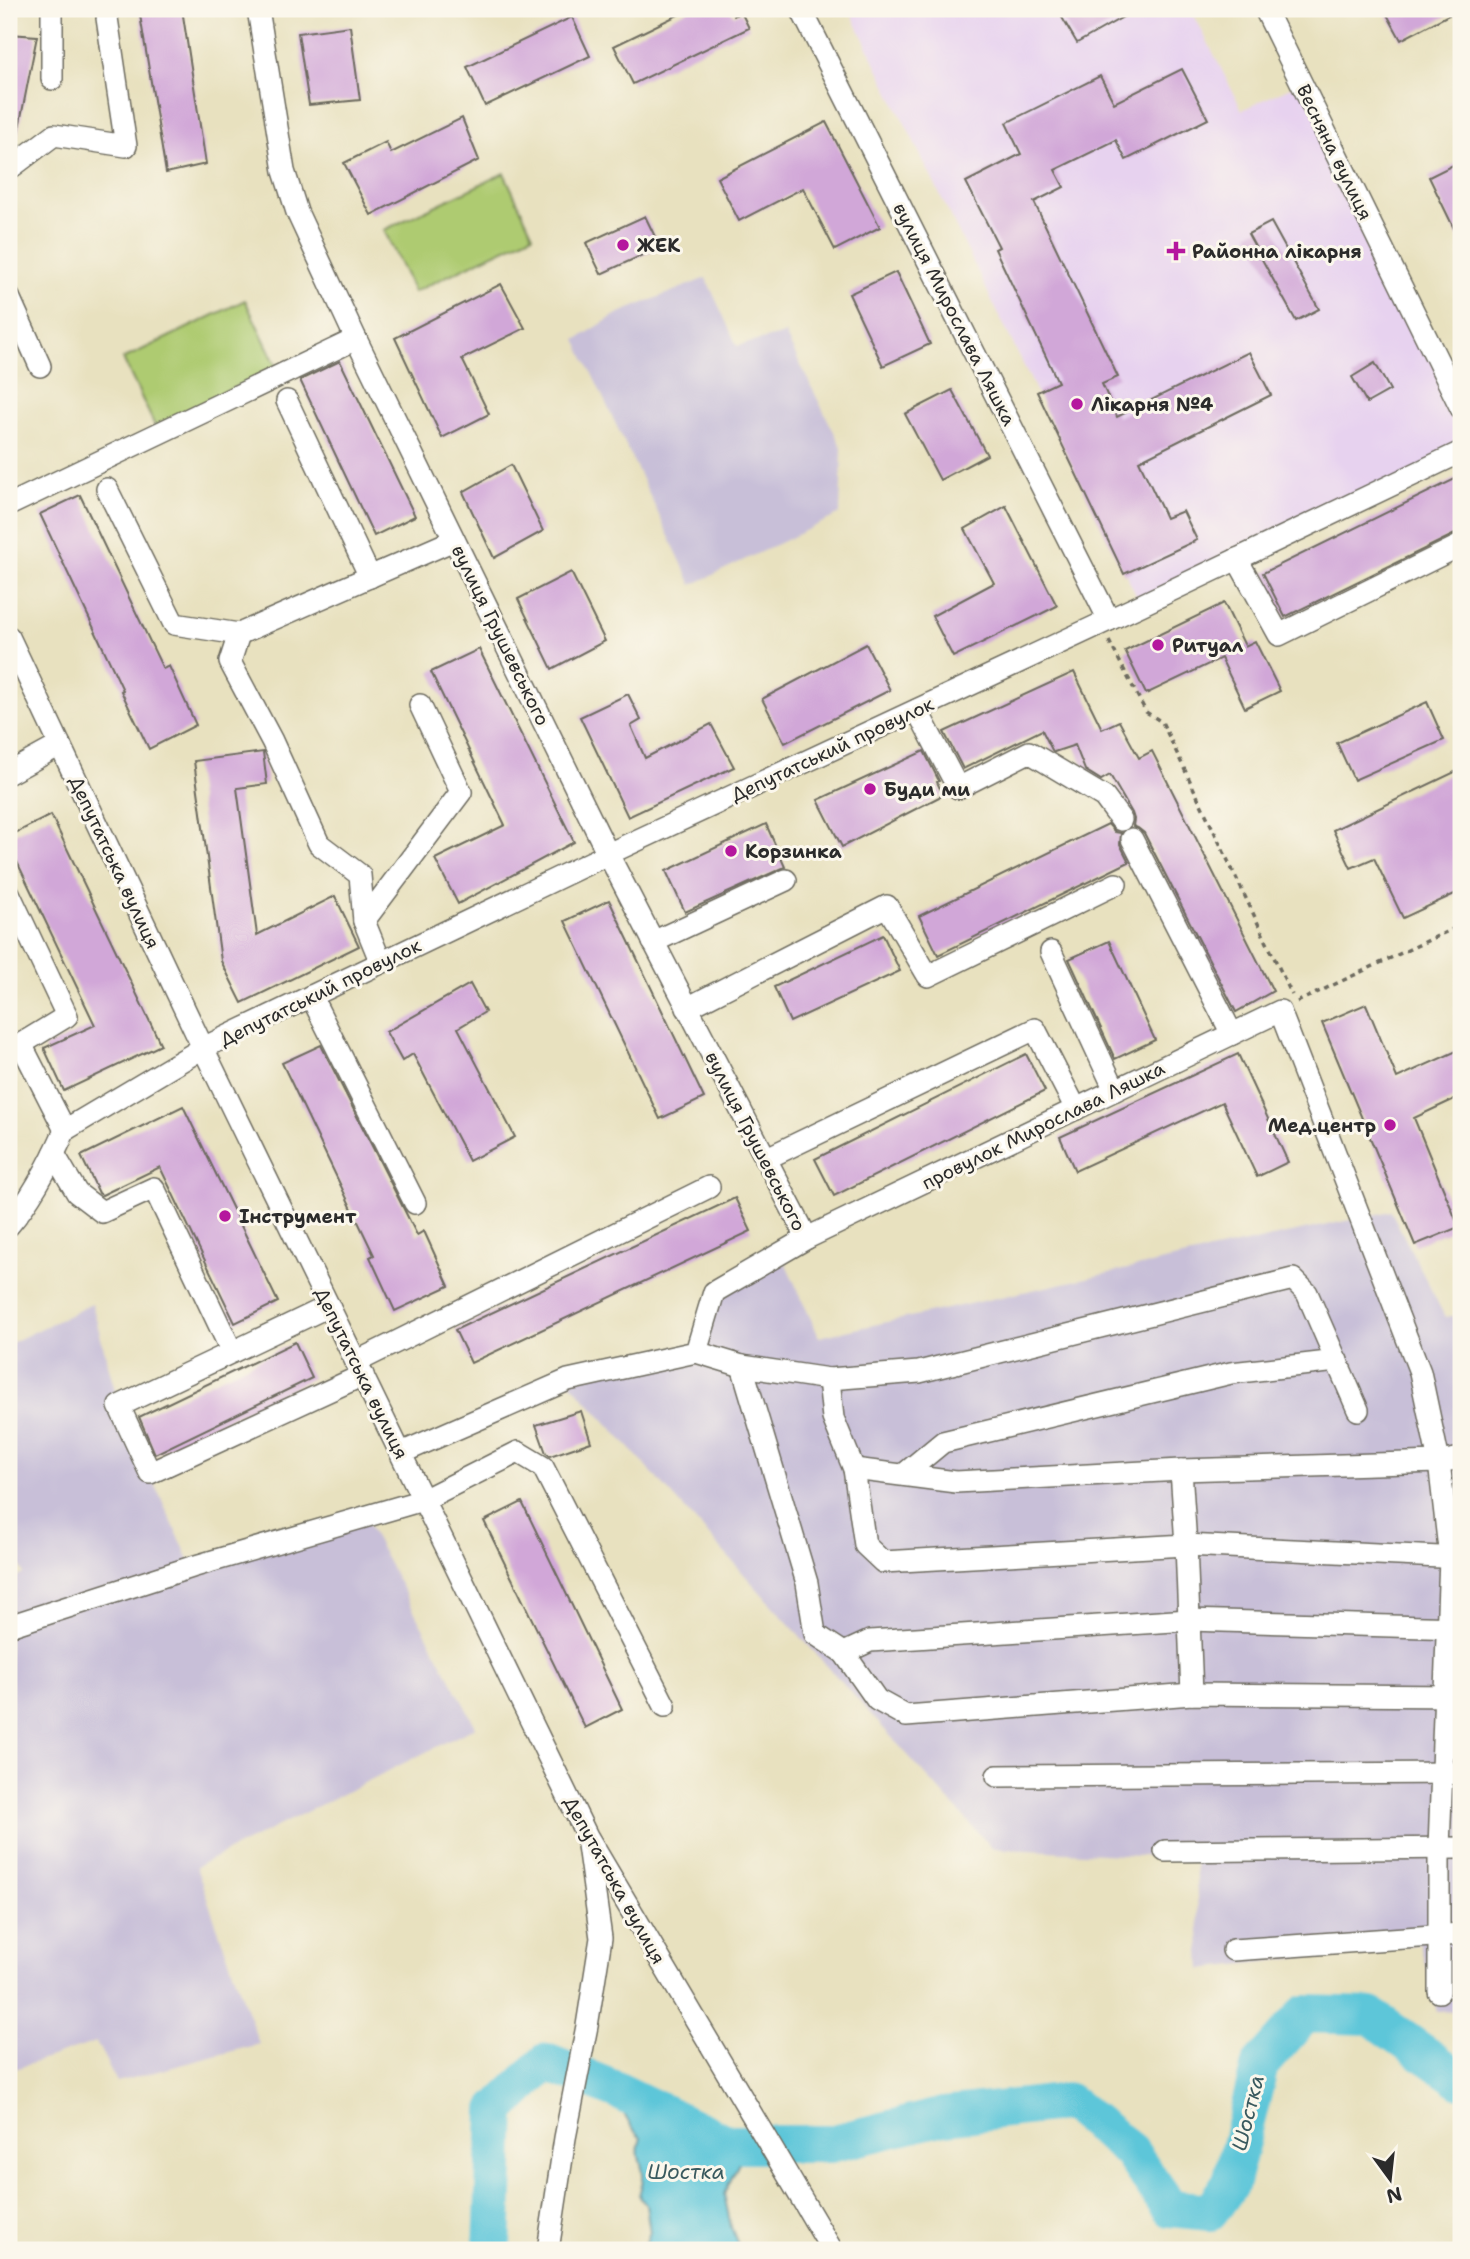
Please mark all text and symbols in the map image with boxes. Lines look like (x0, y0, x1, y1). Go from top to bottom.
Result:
street label: Весняна вулиця (1291, 80, 1378, 224)
street label: вулиця Мирослава Ляшка (887, 198, 1022, 430)
place label: ЖЕК (637, 233, 680, 258)
marker: ЖЕК (615, 237, 631, 253)
place label: Районна лікарня (1192, 239, 1362, 264)
marker: Районна лікарня (1166, 241, 1186, 261)
place label: Лікарня №4 (1091, 392, 1214, 417)
marker: Лікарня №4 (1069, 396, 1085, 412)
street label: вулиця Грушевського (446, 541, 555, 730)
place label: Ритуал (1172, 633, 1244, 658)
marker: Ритуал (1150, 637, 1166, 653)
street label: Депутатський провулок (727, 691, 938, 808)
street label: Депутатська вулиця (63, 772, 166, 953)
place label: Буди ми (884, 777, 970, 802)
marker: Буди ми (862, 781, 878, 797)
place label: Корзинка (745, 839, 842, 864)
marker: Корзинка (723, 843, 739, 859)
street label: Депутатський провулок (215, 933, 425, 1052)
street label: вулиця Грушевського (699, 1047, 812, 1235)
street label: провулок Мирослава Ляшка (918, 1056, 1169, 1195)
place label: Мед.центр (1268, 1113, 1376, 1138)
marker: Мед.центр (1382, 1117, 1398, 1133)
place label: Інструмент (239, 1204, 357, 1229)
marker: Інструмент (217, 1208, 233, 1224)
street label: Депутатська вулиця (309, 1283, 414, 1463)
street label: Депутатська вулиця (558, 1792, 671, 1969)
water label: Шостка (1225, 2072, 1271, 2154)
north arrow (1354, 2144, 1424, 2214)
water label: Шостка (647, 2158, 725, 2186)
text: N (1384, 2181, 1405, 2209)

